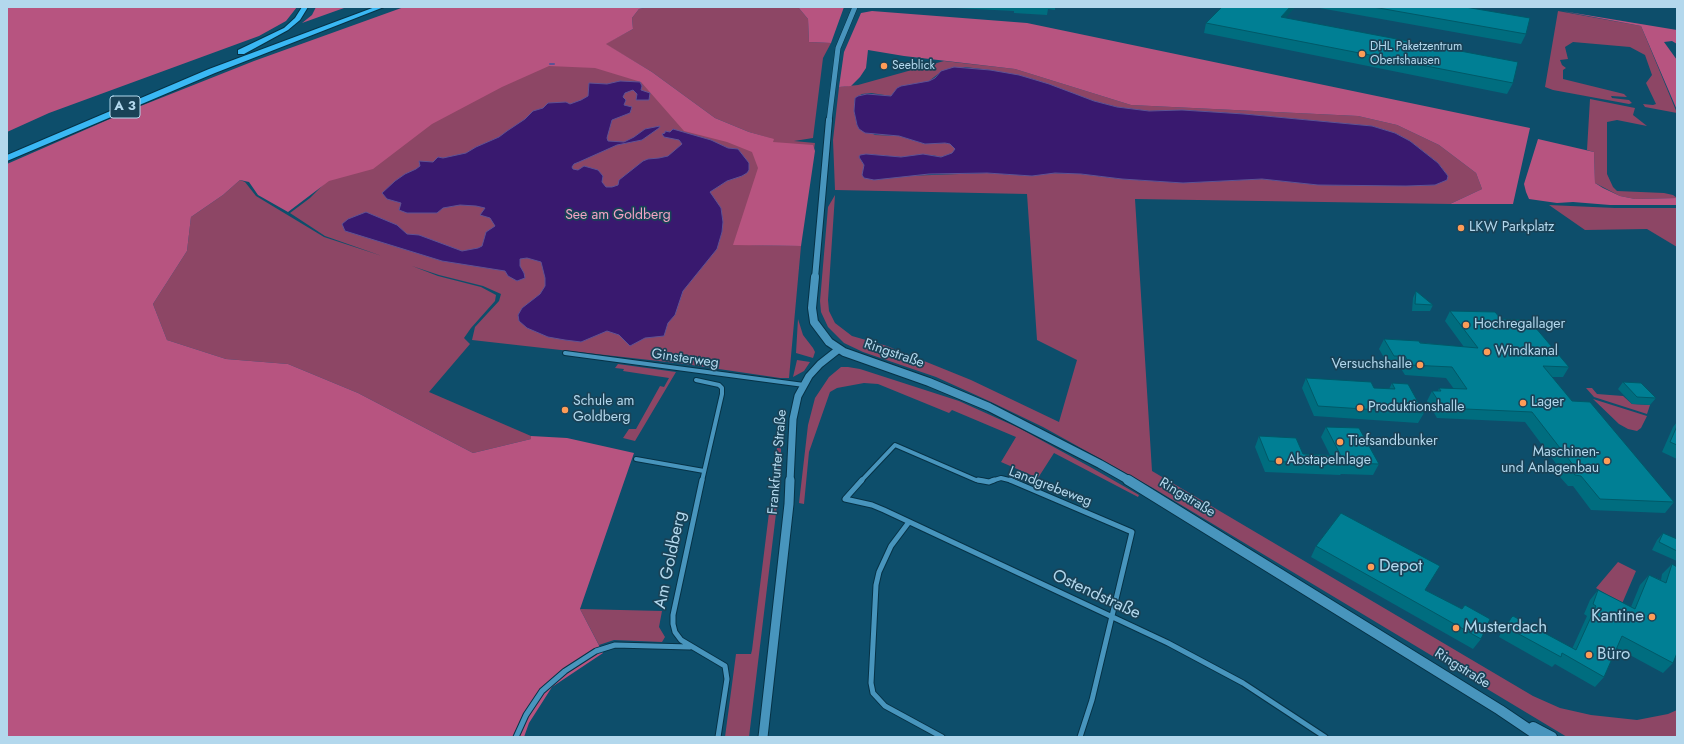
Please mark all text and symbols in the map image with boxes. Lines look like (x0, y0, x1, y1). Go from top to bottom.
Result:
place label: DHL Paketzentrum Obertshausen (1370, 40, 1462, 68)
marker: DHL Paketzentrum Obertshausen (1357, 49, 1367, 59)
place label: Seeblick (892, 59, 935, 73)
marker: Seeblick (879, 61, 889, 71)
road number: A 3 (110, 96, 140, 118)
park label: See am Goldberg (565, 208, 671, 224)
place label: LKW Parkplatz (1469, 220, 1554, 236)
marker: LKW Parkplatz (1456, 223, 1466, 233)
place label: Hochregallager (1474, 317, 1565, 333)
marker: Hochregallager (1461, 320, 1471, 330)
street label: Ringstraße (862, 336, 926, 372)
place label: Windkanal (1495, 344, 1558, 360)
street label: Ginsterweg (650, 346, 720, 372)
marker: Windkanal (1482, 347, 1492, 357)
place label: Versuchshalle (1331, 357, 1412, 373)
marker: Versuchshalle (1415, 360, 1425, 370)
place label: Schule am Goldberg (573, 394, 634, 426)
place label: Lager (1531, 395, 1564, 411)
marker: Lager (1518, 398, 1528, 408)
place label: Produktionshalle (1368, 400, 1464, 416)
marker: Produktionshalle (1355, 403, 1365, 413)
marker: Schule am Goldberg (560, 405, 570, 415)
street label: Frankfurter Straße (765, 409, 791, 515)
place label: Tiefsandbunker (1348, 434, 1438, 450)
marker: Tiefsandbunker (1335, 437, 1345, 447)
place label: Maschinen- und Anlagenbau (1501, 445, 1599, 478)
place label: Abstapelnlage (1287, 453, 1371, 469)
marker: Abstapelnlage (1274, 456, 1284, 466)
marker: Maschinen- und Anlagenbau (1602, 456, 1612, 466)
street label: Landgrebeweg (1006, 463, 1094, 511)
street label: Ringstraße (1156, 475, 1218, 521)
street label: Am Goldberg (651, 509, 691, 611)
place label: Depot (1379, 557, 1422, 577)
marker: Depot (1366, 562, 1376, 572)
street label: Ostendstraße (1049, 566, 1143, 624)
place label: Kantine (1591, 607, 1644, 627)
marker: Kantine (1647, 612, 1657, 622)
place label: Musterdach (1464, 618, 1547, 638)
marker: Musterdach (1451, 623, 1461, 633)
street label: Ringstraße (1431, 645, 1493, 693)
place label: Büro (1597, 645, 1630, 665)
marker: Büro (1584, 650, 1594, 660)

